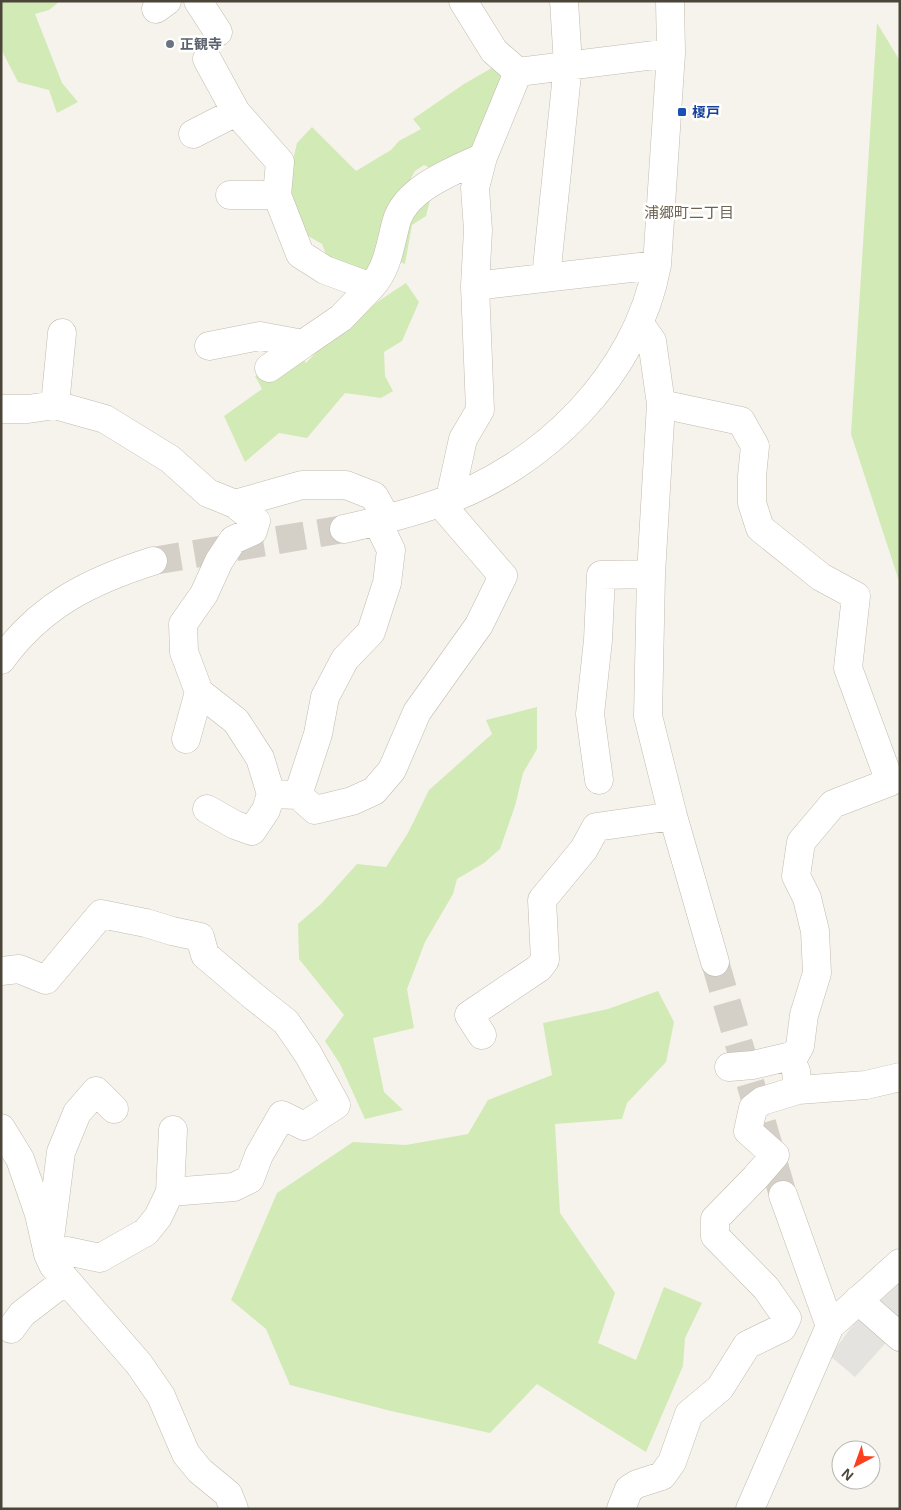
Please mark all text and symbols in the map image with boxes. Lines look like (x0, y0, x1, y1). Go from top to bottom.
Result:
place label: 正観寺 (180, 36, 222, 52)
marker: 正観寺 (164, 38, 176, 50)
place label: 榎戸 (692, 104, 720, 120)
marker: 榎戸 (676, 106, 688, 118)
district label: 浦郷町二丁目 (644, 204, 734, 221)
north arrow (831, 1440, 881, 1490)
text: N (838, 1465, 857, 1484)

